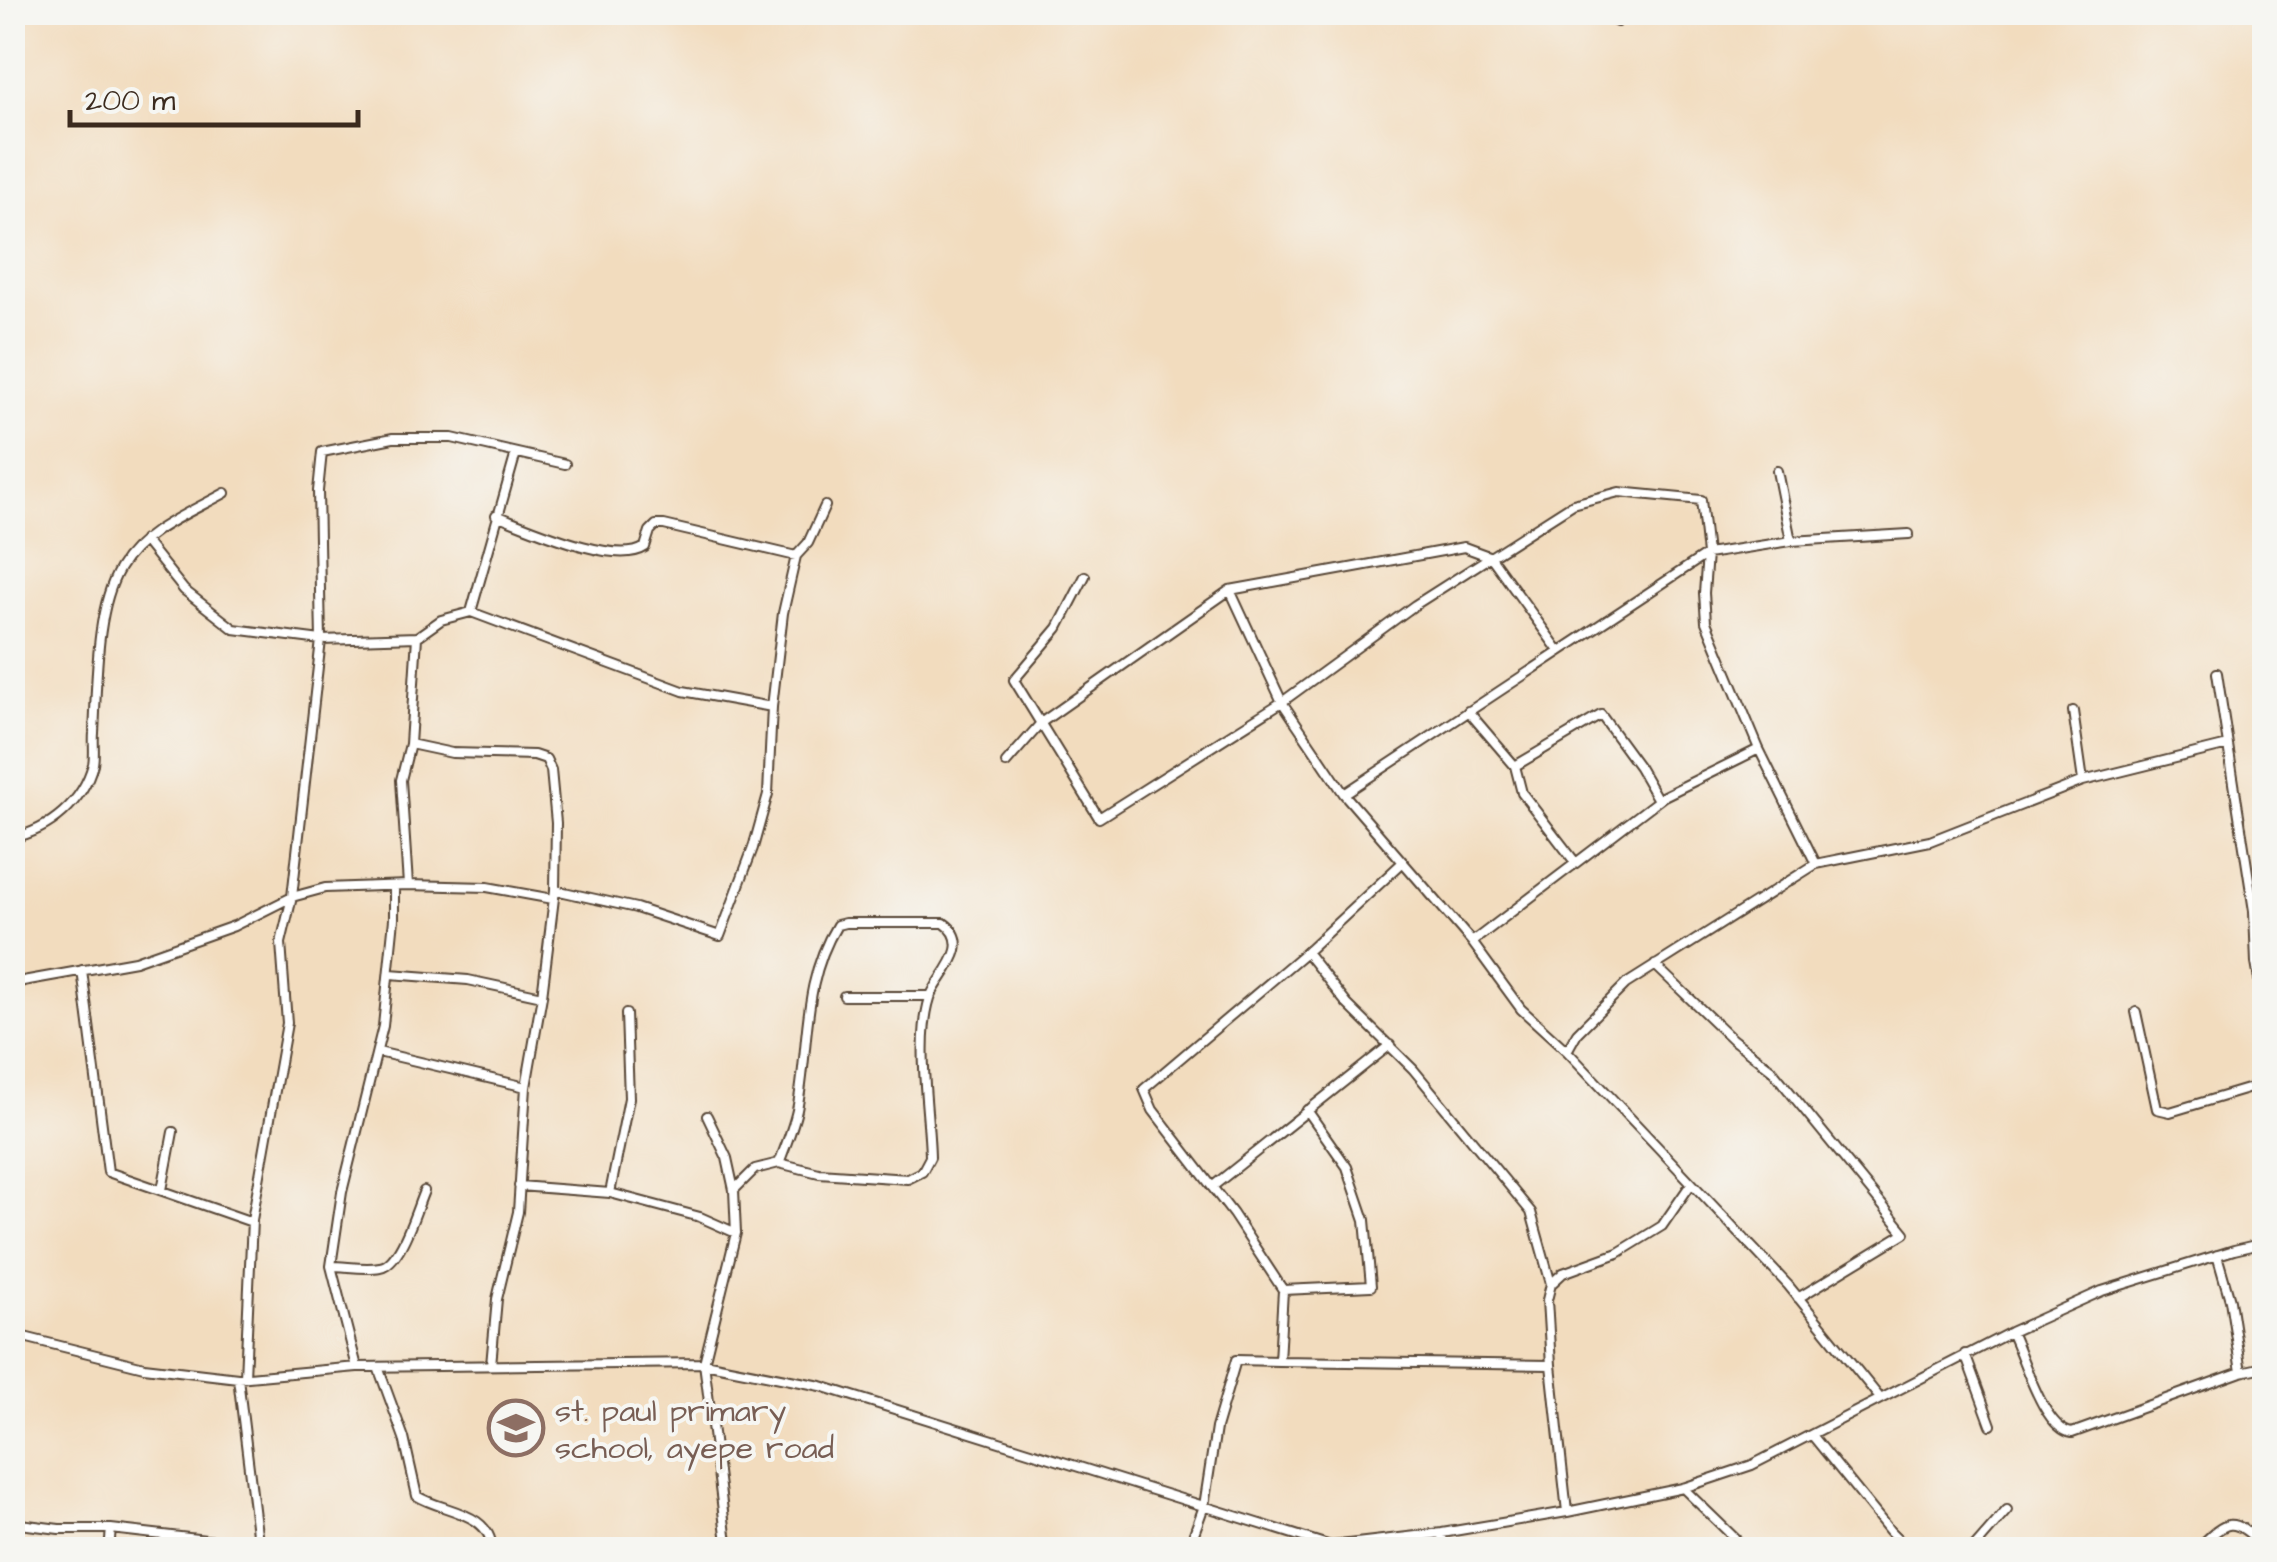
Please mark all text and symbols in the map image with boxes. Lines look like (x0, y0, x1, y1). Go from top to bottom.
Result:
scale bar (70, 65, 358, 127)
text: 200 m (85, 80, 176, 122)
place label: st. paul primary school, ayepe road (555, 1389, 834, 1471)
school or university icon: st. paul primary school, ayepe road (486, 1398, 546, 1458)

